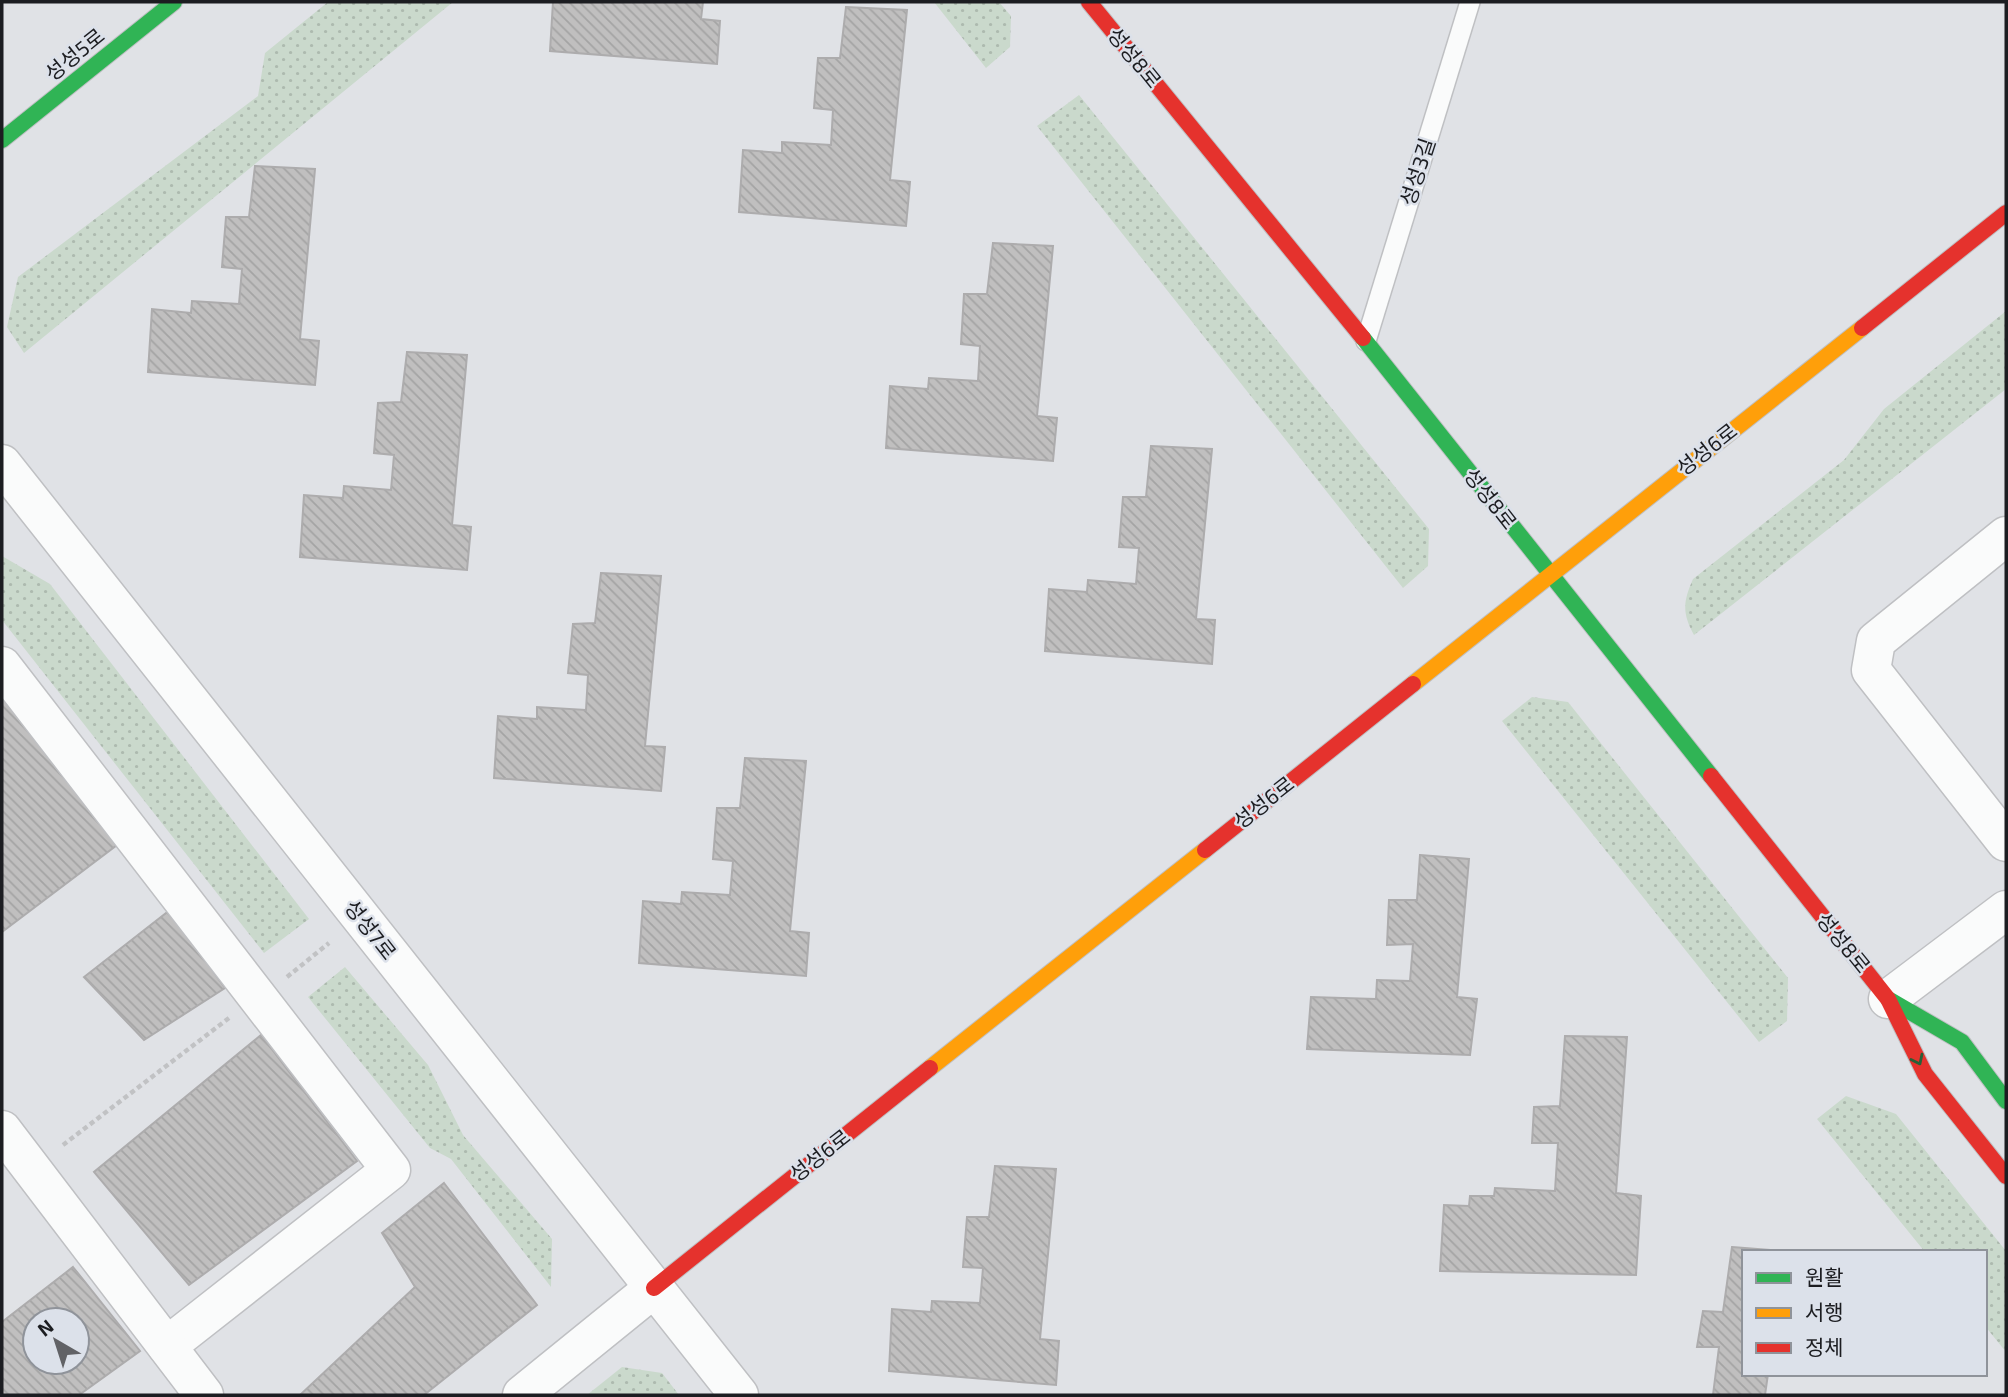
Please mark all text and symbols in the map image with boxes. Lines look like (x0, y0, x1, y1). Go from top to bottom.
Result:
street label: 성성5로 (39, 22, 109, 85)
street label: 성성8로 (1103, 22, 1167, 92)
street label: 성성3길 (1394, 135, 1439, 209)
street label: 성성6로 (1671, 417, 1741, 480)
street label: 성성8로 (1460, 463, 1523, 534)
street label: 성성6로 (1228, 770, 1298, 833)
street label: 성성7로 (340, 894, 402, 964)
street label: 성성8로 (1812, 907, 1876, 977)
one-way arrow (1910, 1053, 1924, 1065)
street label: 성성6로 (784, 1123, 854, 1186)
legend (1742, 1250, 1987, 1376)
text: 원활 (1805, 1264, 1844, 1289)
text: 서행 (1805, 1299, 1844, 1324)
north arrow (21, 1306, 91, 1376)
text: N (32, 1314, 58, 1341)
text: 정체 (1805, 1334, 1844, 1359)

